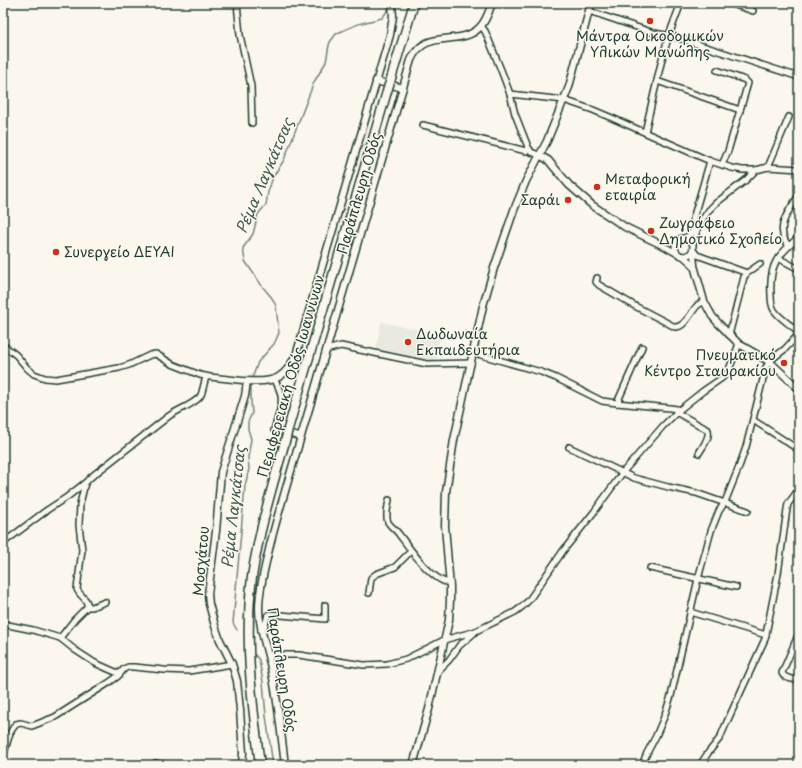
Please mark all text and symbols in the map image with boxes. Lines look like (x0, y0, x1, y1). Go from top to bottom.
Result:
marker: Μάντρα Οικοδομικών Υλικών Μανώλης (645, 16, 655, 26)
place label: Μάντρα Οικοδομικών Υλικών Μανώλης (576, 25, 724, 62)
water label: Ρέμα Λαγκάτσας (229, 113, 299, 237)
street label: Παράπλευρη Οδός (331, 129, 386, 256)
place label: Μεταφορική εταιρία (605, 168, 691, 205)
marker: Μεταφορική εταιρία (592, 182, 602, 192)
place label: Σαράι (521, 189, 560, 210)
marker: Σαράι (563, 195, 573, 205)
place label: Ζωγράφειο Δημοτικό Σχολείο (659, 212, 782, 249)
marker: Ζωγράφειο Δημοτικό Σχολείο (646, 226, 656, 236)
place label: Συνεργείο ΔΕΥΑΙ (64, 241, 175, 262)
marker: Συνεργείο ΔΕΥΑΙ (51, 247, 61, 257)
street label: Περιφερειακή Οδός Ιωαννίνων (251, 272, 330, 480)
place label: Δωδωναία Εκπαιδευτήρια (416, 323, 520, 360)
marker: Δωδωναία Εκπαιδευτήρια (403, 337, 413, 347)
place label: Πνευματικό Κέντρο Σταυρακίου (644, 344, 776, 381)
marker: Πνευματικό Κέντρο Σταυρακίου (779, 358, 789, 368)
water label: Ρέμα Λαγκάτσας (215, 443, 251, 569)
street label: Μοσχάτου (187, 525, 214, 597)
street label: Παράπλευρη Οδός (262, 606, 303, 734)

